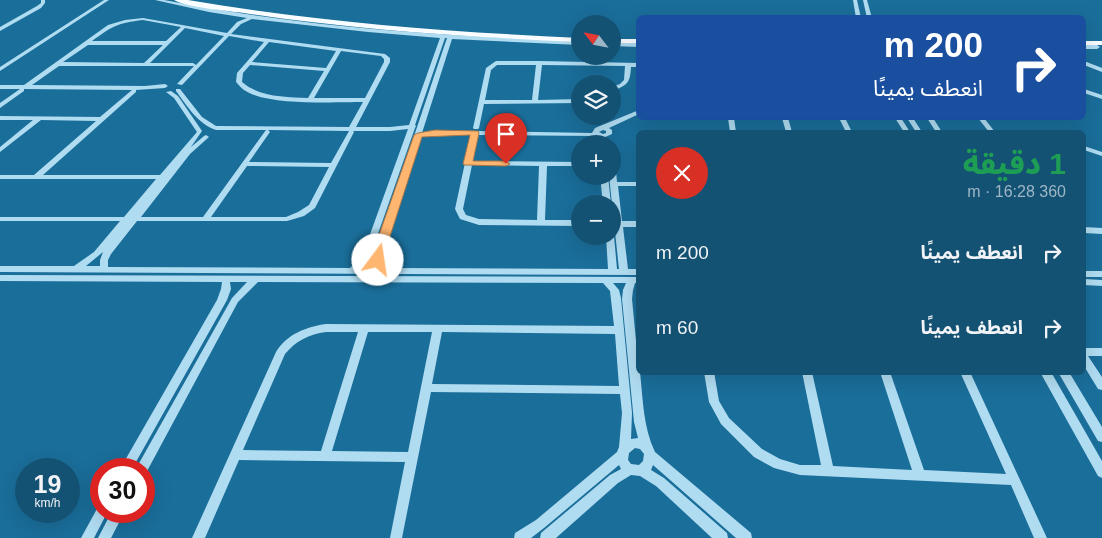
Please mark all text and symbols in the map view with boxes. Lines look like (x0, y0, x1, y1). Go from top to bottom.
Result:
north arrow (571, 15, 621, 65)
map controls (571, 15, 621, 245)
text: 200 m (884, 25, 983, 64)
icon: right (1001, 35, 1066, 100)
button: layers (571, 75, 621, 125)
text: انعطف يمينًا (873, 76, 983, 101)
pin (485, 113, 527, 164)
icon: arrive (492, 120, 520, 148)
button: + (571, 135, 621, 185)
button: close (656, 147, 708, 199)
text: 1 دقيقة (963, 147, 1066, 180)
text: 360 m · 16:28 (967, 183, 1066, 200)
button: − (571, 195, 621, 245)
position arrow (351, 233, 403, 285)
icon: right (1038, 239, 1066, 267)
text: 200 m (656, 242, 709, 263)
text: انعطف يمينًا (921, 242, 1023, 263)
icon: right (1038, 314, 1066, 342)
text: 60 m (656, 317, 698, 338)
text: انعطف يمينًا (921, 317, 1023, 338)
speed limit sign: 30 (90, 458, 155, 523)
text: 19 (34, 470, 61, 498)
text: km/h (34, 496, 61, 510)

